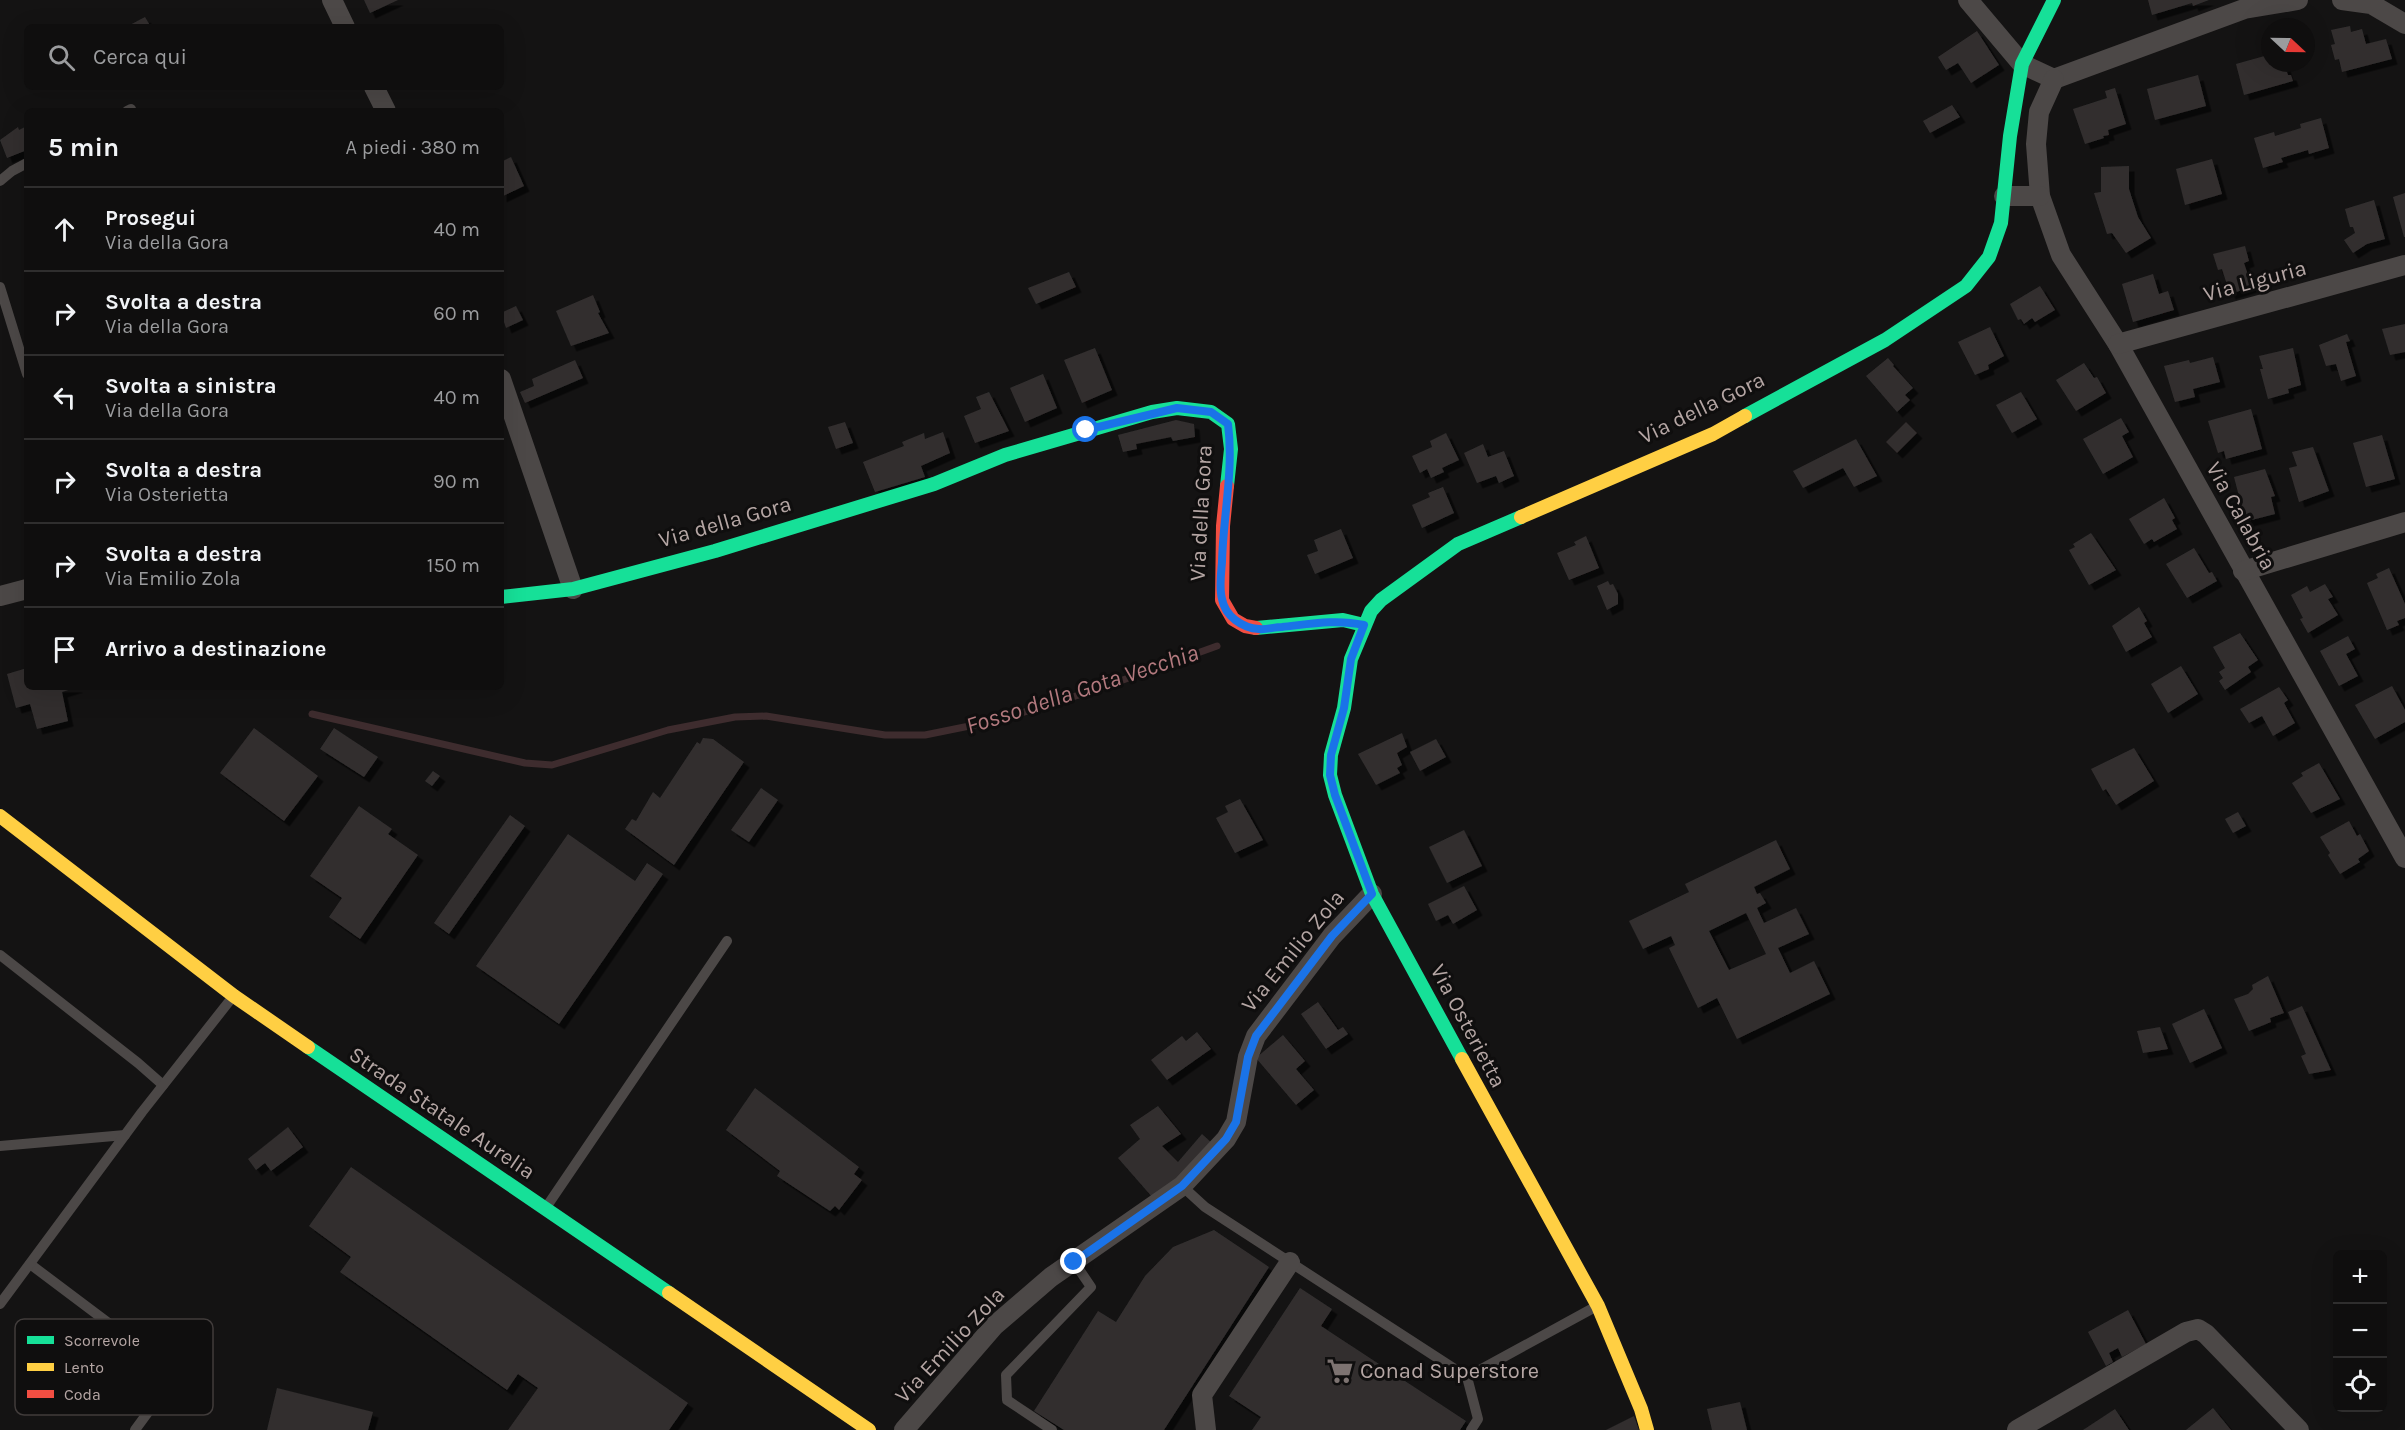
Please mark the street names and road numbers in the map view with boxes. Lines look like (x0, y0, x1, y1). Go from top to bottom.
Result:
street label: Via Liguria (2201, 255, 2309, 307)
street label: Via della Gora (1635, 366, 1769, 450)
street label: Via della Gora (1184, 444, 1218, 582)
street label: Via Calabria (2201, 457, 2281, 575)
street label: Via della Gora (656, 491, 794, 553)
street label: Via Emilio Zola (1236, 885, 1350, 1017)
street label: Via Osterietta (1425, 960, 1511, 1092)
street label: Strada Statale Aurelia (344, 1041, 540, 1185)
street label: Via Emilio Zola (890, 1282, 1010, 1408)

